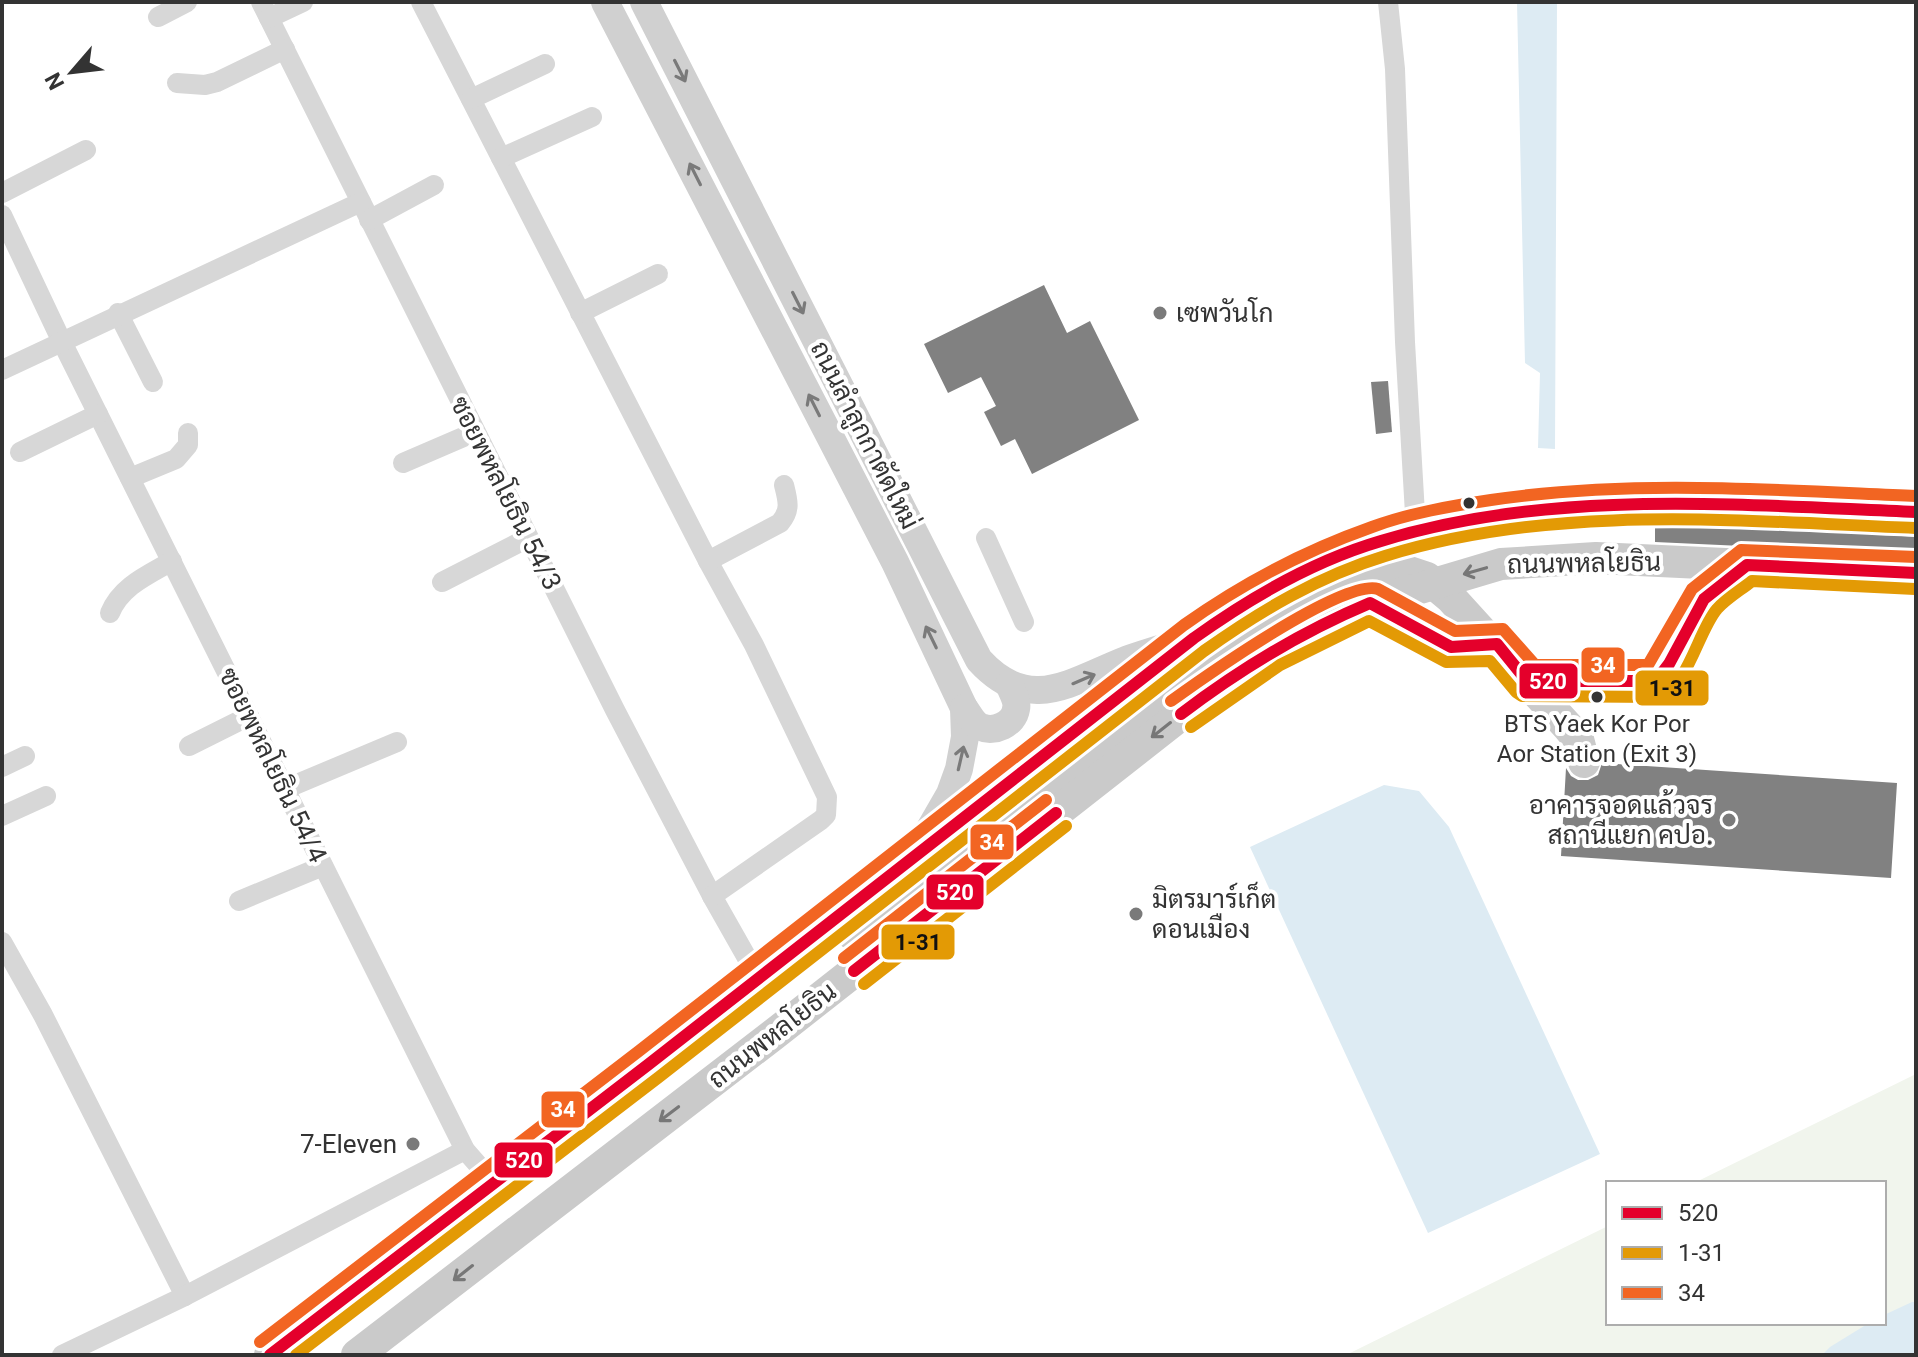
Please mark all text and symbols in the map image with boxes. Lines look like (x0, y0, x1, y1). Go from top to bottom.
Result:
north arrow (32, 32, 112, 112)
one-way arrow (673, 59, 689, 83)
text: N (40, 68, 69, 94)
one-way arrow (687, 162, 702, 186)
one-way arrow (790, 291, 806, 315)
place label: เซพวันโก (1176, 297, 1274, 328)
marker: เซพวันโก (1151, 304, 1169, 322)
street label: ถนนลำลูกกาตัดใหม่ (802, 335, 926, 535)
street label: ซอยพหลโยธิน 54/3 (444, 391, 569, 595)
one-way arrow (805, 394, 821, 417)
unlabelled marker (1461, 495, 1477, 511)
street label: ถนนพหลโยธิน (1507, 546, 1661, 579)
one-way arrow (1462, 564, 1488, 579)
one-way arrow (923, 626, 938, 650)
line badge: 34 (1580, 646, 1626, 684)
text: 34 (1590, 653, 1616, 678)
street label: ซอยพหลโยธิน 54/4 (213, 662, 334, 868)
line badge: 520 (1518, 662, 1579, 700)
text: 520 (1529, 669, 1567, 694)
line badge: 1-31 (1634, 669, 1710, 707)
one-way arrow (1072, 670, 1096, 685)
text: 1-31 (1649, 676, 1695, 701)
marker: BTS Yaek Kor Por Aor Station (Exit 3) (1589, 689, 1605, 705)
place label: BTS Yaek Kor Por Aor Station (Exit 3) (1497, 710, 1697, 768)
one-way arrow (1151, 722, 1172, 739)
one-way arrow (954, 746, 969, 772)
place label: อาคารจอดแล้วจร สถานีแยก คปอ. (1529, 789, 1713, 850)
marker: อาคารจอดแล้วจร สถานีแยก คปอ. (1720, 811, 1738, 829)
line badge: 34 (969, 823, 1015, 861)
text: 34 (979, 830, 1005, 855)
line badge: 520 (925, 873, 985, 911)
text: 520 (936, 880, 974, 905)
place label: มิตรมาร์เก็ต ดอนเมือง (1152, 881, 1276, 944)
marker: มิตรมาร์เก็ต ดอนเมือง (1127, 905, 1145, 923)
line badge: 1-31 (880, 923, 956, 961)
text: 1-31 (895, 930, 941, 955)
street label: ถนนพหลโยธิน (701, 975, 842, 1094)
line badge: 34 (540, 1090, 586, 1129)
text: 34 (550, 1097, 576, 1122)
one-way arrow (659, 1106, 680, 1123)
place label: 7-Eleven (300, 1129, 397, 1159)
marker: 7-Eleven (404, 1135, 422, 1153)
line badge: 520 (493, 1141, 554, 1179)
text: 520 (505, 1148, 543, 1173)
legend (1606, 1181, 1886, 1325)
text: 520 (1678, 1199, 1718, 1227)
text: 1-31 (1678, 1239, 1725, 1267)
one-way arrow (453, 1264, 474, 1281)
text: 34 (1678, 1279, 1705, 1307)

